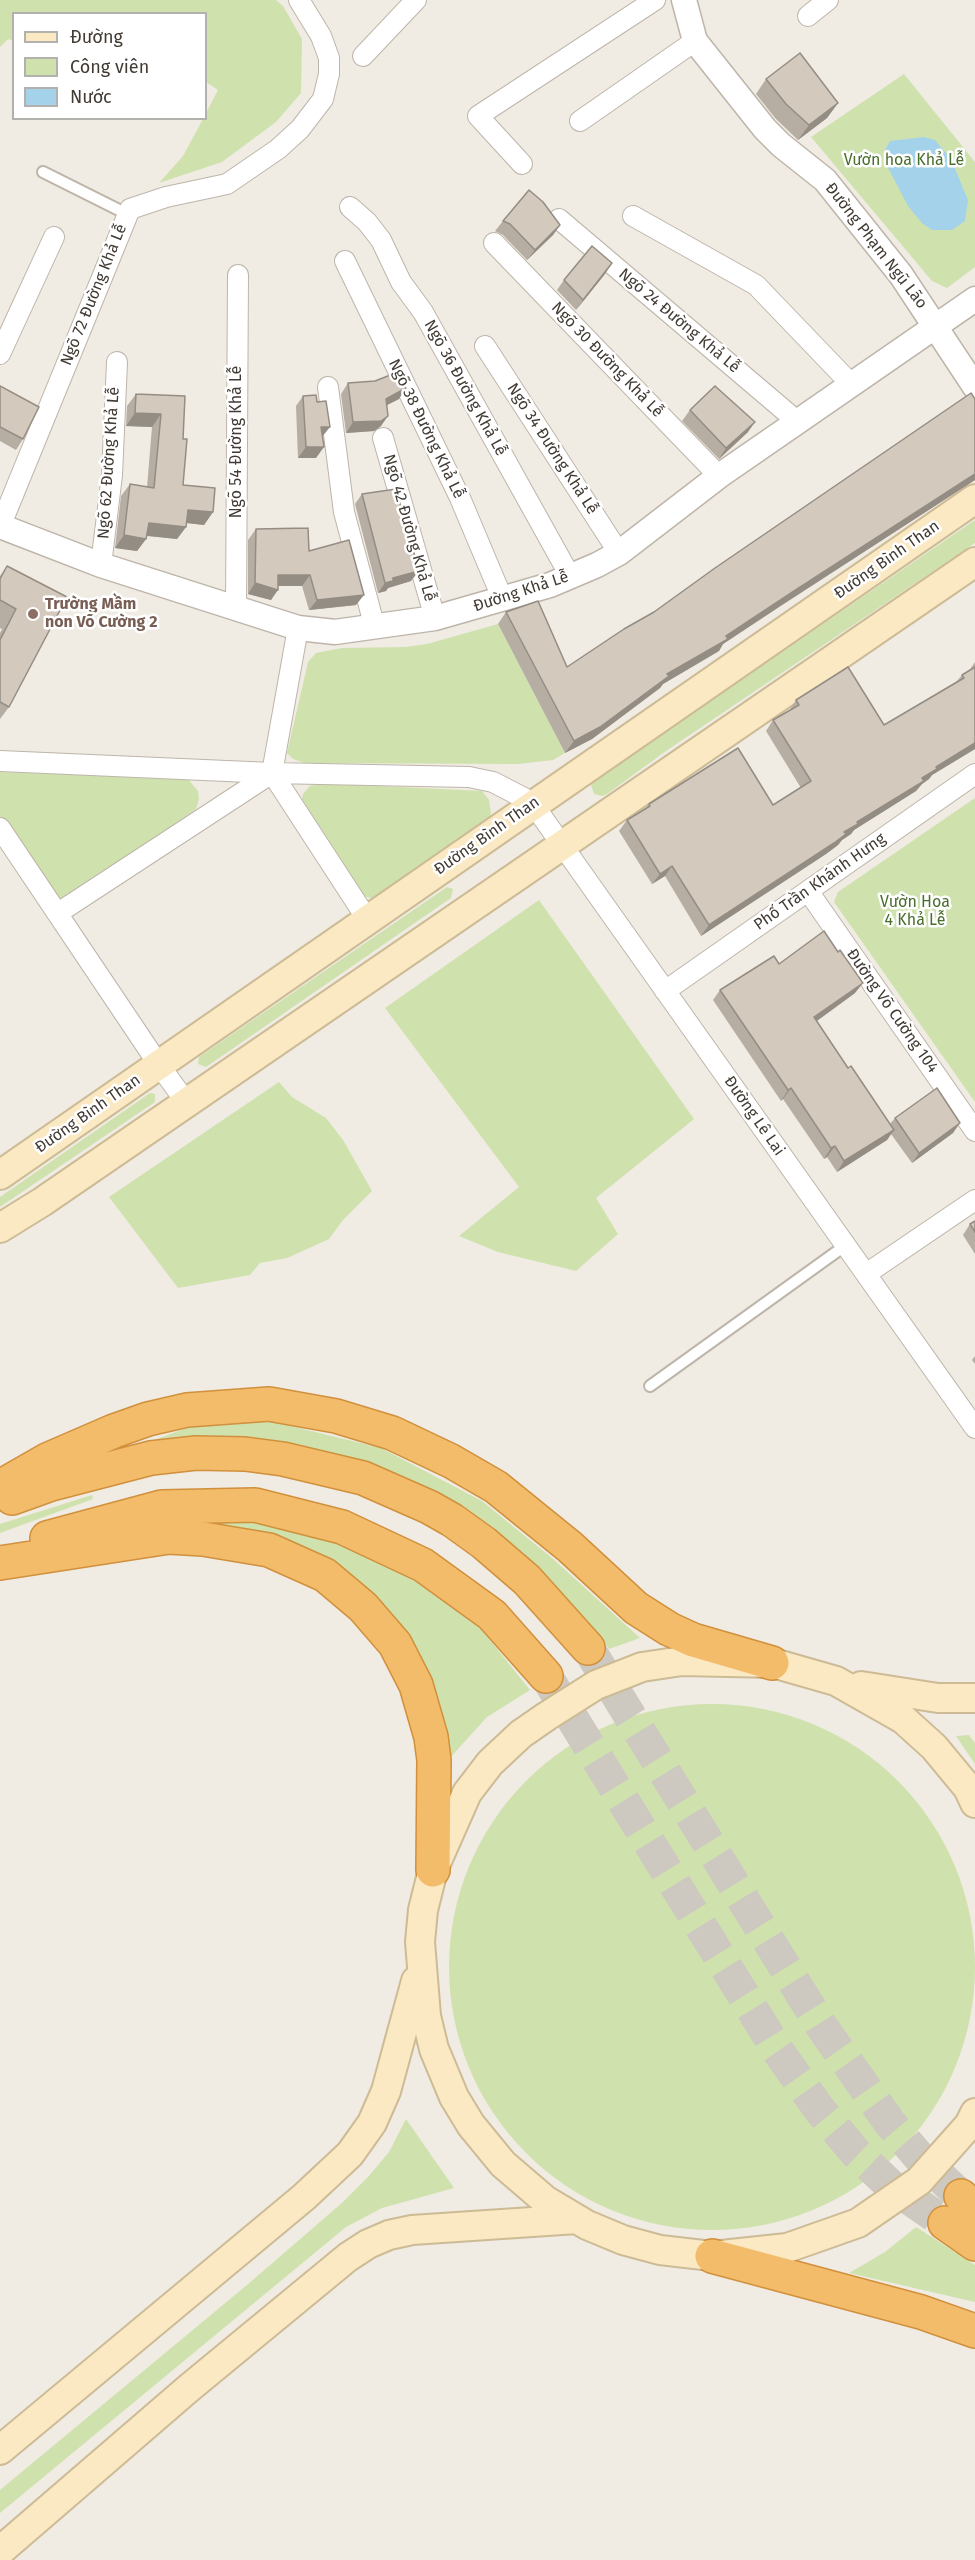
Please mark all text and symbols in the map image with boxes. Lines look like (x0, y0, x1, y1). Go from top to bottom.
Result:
legend (12, 12, 207, 120)
text: Đường (70, 26, 123, 48)
text: Công viên (70, 56, 149, 78)
text: Nước (70, 86, 112, 108)
park label: Vườn hoa Khả Lễ (844, 151, 964, 171)
street label: Đường Phạm Ngũ Lão (821, 179, 931, 313)
street label: Ngõ 72 Đường Khả Lễ (57, 221, 131, 369)
street label: Ngõ 24 Đường Khả Lễ (615, 265, 743, 377)
street label: Ngõ 30 Đường Khả Lễ (547, 298, 667, 422)
street label: Ngõ 36 Đường Khả Lễ (420, 317, 510, 459)
street label: Ngõ 38 Đường Khả Lễ (384, 356, 468, 502)
street label: Ngõ 54 Đường Khả Lễ (227, 366, 247, 518)
street label: Ngõ 34 Đường Khả Lễ (502, 380, 602, 518)
street label: Ngõ 62 Đường Khả Lễ (94, 386, 124, 540)
street label: Ngõ 42 Đường Khả Lễ (379, 452, 439, 604)
street label: Đường Bình Than (831, 517, 943, 603)
street label: Đường Khả Lễ (471, 568, 571, 616)
place label: Trường Mầm non Võ Cường 2 (45, 595, 157, 633)
marker: Trường Mầm non Võ Cường 2 (26, 607, 40, 621)
street label: Đường Bình Than (431, 793, 543, 879)
street label: Phố Trần Khánh Hưng (750, 829, 890, 935)
park label: Vườn Hoa 4 Khả Lễ (880, 893, 950, 931)
street label: Đường Võ Cường 104 (842, 945, 942, 1077)
street label: Đường Bình Than (32, 1071, 144, 1157)
street label: Đường Lê Lai (720, 1072, 788, 1160)

